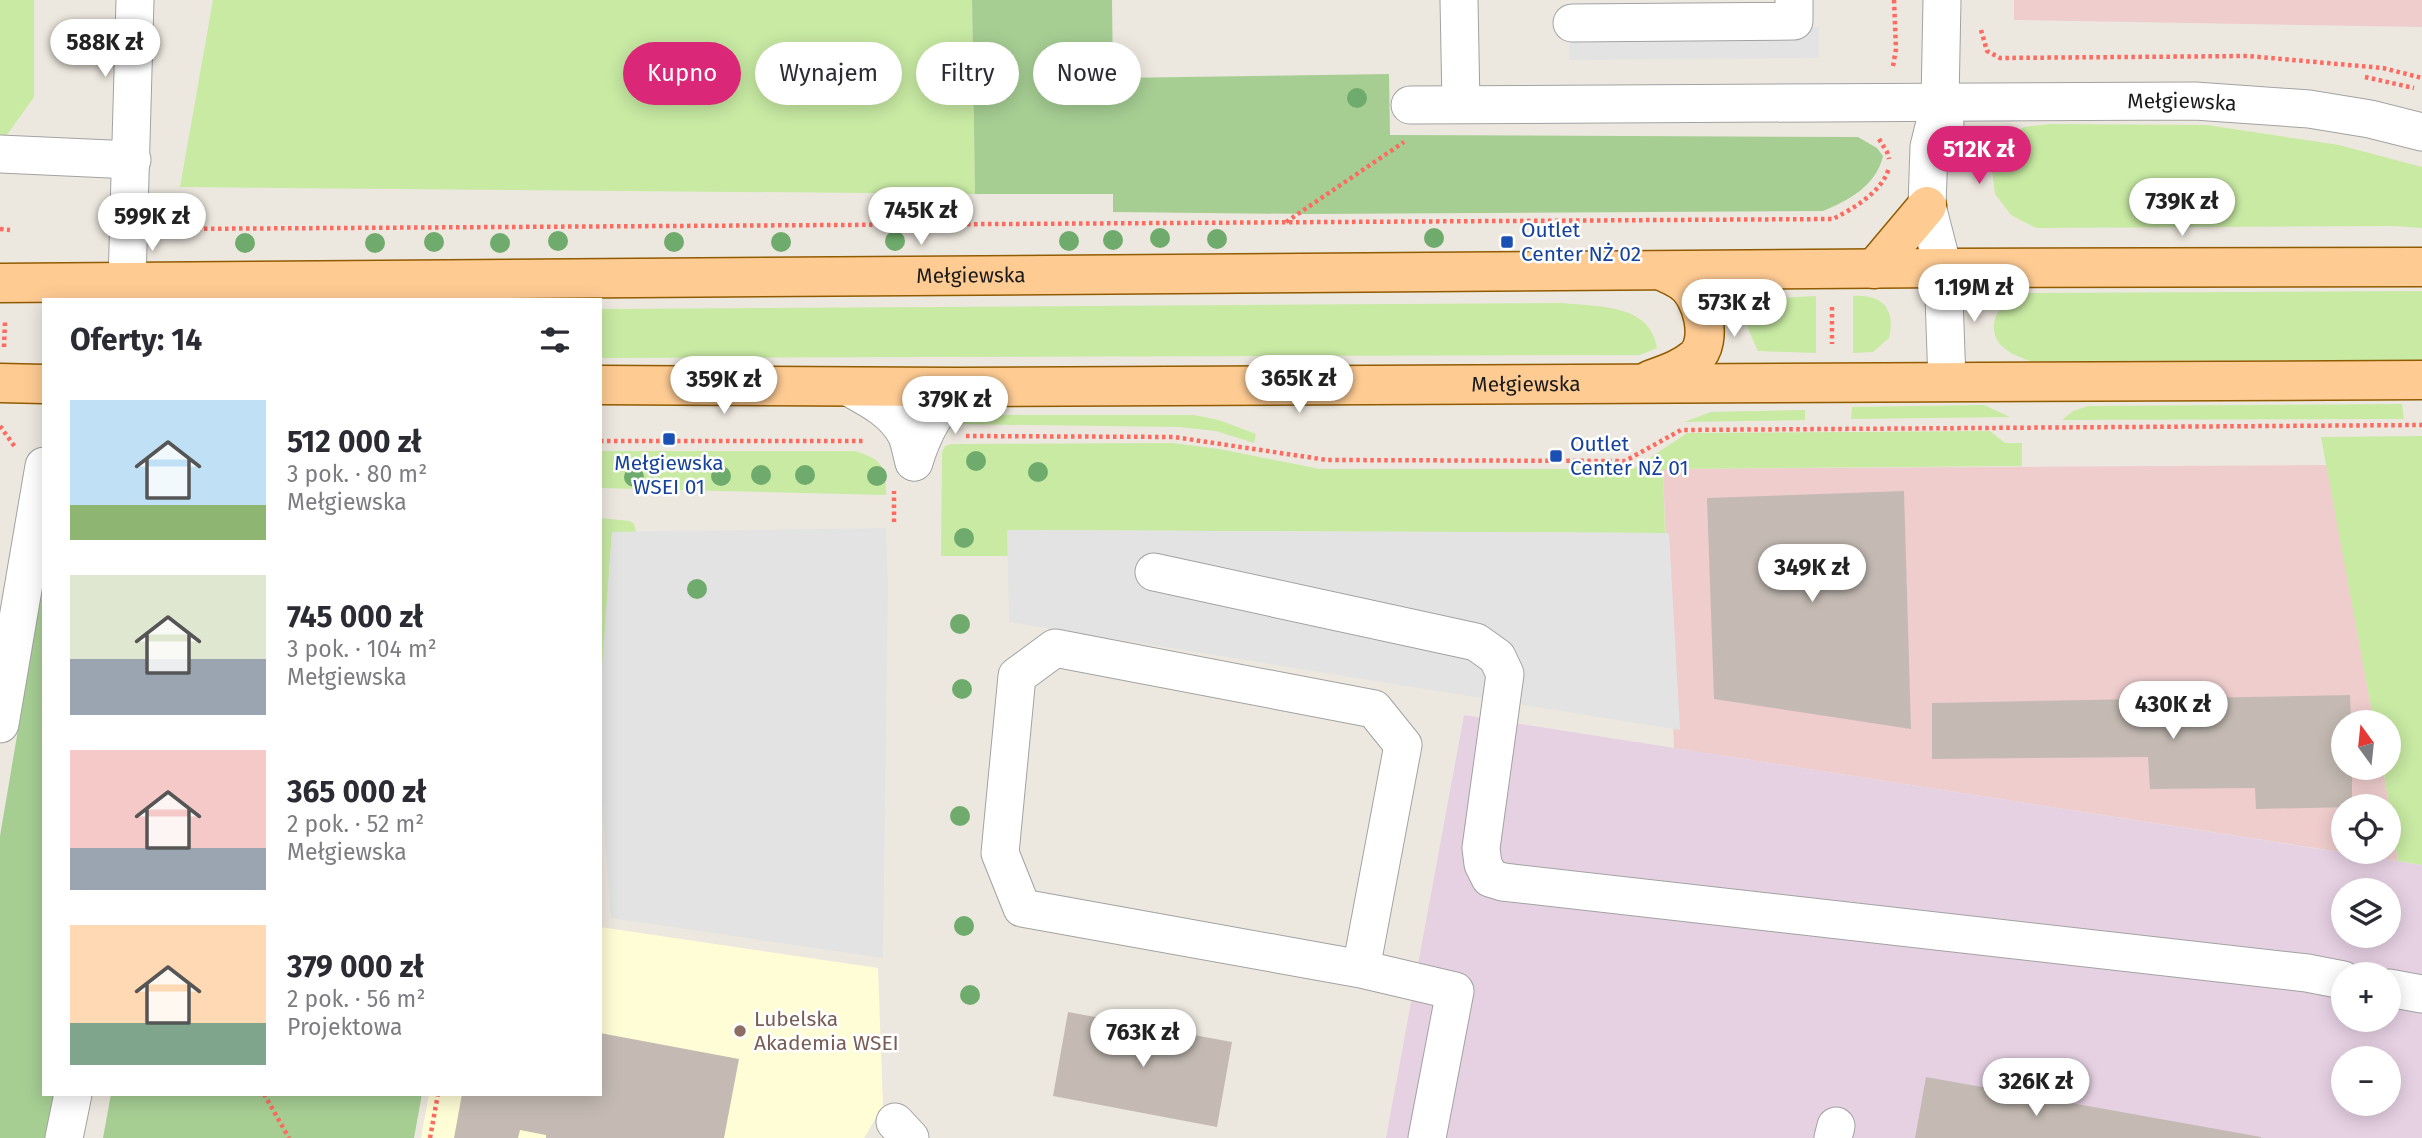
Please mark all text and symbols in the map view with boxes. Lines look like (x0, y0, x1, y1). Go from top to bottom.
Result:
pin: 588K zł (40, 20, 170, 79)
text: 588K zł (66, 28, 144, 56)
chip: Kupno (623, 42, 741, 105)
chip: Wynajem (755, 42, 902, 105)
chip: Filtry (916, 42, 1019, 105)
chip: Nowe (1033, 42, 1141, 105)
street label: Mełgiewska (2127, 88, 2238, 117)
pin: 512K zł (1914, 127, 2044, 186)
text: 512K zł (1943, 135, 2015, 163)
pin: 739K zł (2117, 178, 2247, 238)
text: 739K zł (2145, 187, 2219, 215)
pin: 745K zł (856, 188, 986, 247)
pin: 599K zł (87, 194, 217, 253)
text: 745K zł (884, 196, 958, 224)
text: 599K zł (114, 202, 190, 230)
place label: Outlet Center NŻ 02 (1521, 217, 1641, 267)
marker: Outlet Center NŻ 02 (1499, 234, 1515, 250)
street label: Mełgiewska (916, 262, 1026, 289)
pin: 1.19M zł (1902, 264, 2046, 324)
text: 1.19M zł (1934, 273, 2014, 301)
pin: 573K zł (1669, 280, 1799, 339)
text: 573K zł (1698, 288, 1770, 316)
icon: filters (536, 321, 574, 359)
text: Oferty: 14 (70, 322, 202, 358)
pin: 359K zł (659, 356, 789, 416)
pin: 365K zł (1234, 356, 1364, 415)
text: 365K zł (1261, 364, 1337, 392)
text: 359K zł (686, 365, 762, 393)
street label: Mełgiewska (1471, 371, 1581, 398)
pin: 379K zł (890, 376, 1020, 436)
text: 379K zł (918, 385, 992, 413)
text: 512 000 zł (287, 424, 422, 460)
icon: home (126, 428, 210, 512)
marker: Mełgiewska WSEI 01 (661, 431, 677, 447)
place label: Outlet Center NŻ 01 (1570, 431, 1689, 481)
marker: Outlet Center NŻ 01 (1548, 448, 1564, 464)
place label: Mełgiewska WSEI 01 (614, 450, 724, 500)
text: 3 pok. · 80 m² (287, 460, 427, 488)
text: Mełgiewska (287, 488, 407, 516)
pin: 349K zł (1747, 544, 1877, 604)
text: 349K zł (1774, 553, 1850, 581)
text: 745 000 zł (287, 599, 424, 635)
icon: home (126, 603, 210, 687)
text: 3 pok. · 104 m² (287, 635, 437, 663)
text: Mełgiewska (287, 663, 407, 691)
pin: 430K zł (2108, 682, 2238, 741)
text: 430K zł (2135, 690, 2211, 718)
north arrow (2331, 710, 2401, 780)
map controls (2331, 710, 2401, 1116)
text: 365 000 zł (287, 774, 426, 810)
icon: home (126, 778, 210, 862)
button: locate (2331, 794, 2401, 864)
text: 2 pok. · 52 m² (287, 810, 424, 838)
text: Mełgiewska (287, 838, 407, 866)
button: layers (2331, 878, 2401, 948)
text: 379 000 zł (287, 949, 424, 985)
icon: home (126, 953, 210, 1037)
button: + (2331, 962, 2401, 1032)
text: 2 pok. · 56 m² (287, 985, 425, 1013)
place label: Lubelska Akademia WSEI (754, 1006, 899, 1056)
pin: 763K zł (1078, 1010, 1208, 1069)
text: Projektowa (287, 1013, 402, 1041)
text: 763K zł (1106, 1018, 1180, 1046)
marker: Lubelska Akademia WSEI (732, 1023, 748, 1039)
button: − (2331, 1046, 2401, 1116)
pin: 326K zł (1971, 1058, 2101, 1118)
text: 326K zł (1998, 1067, 2074, 1095)

